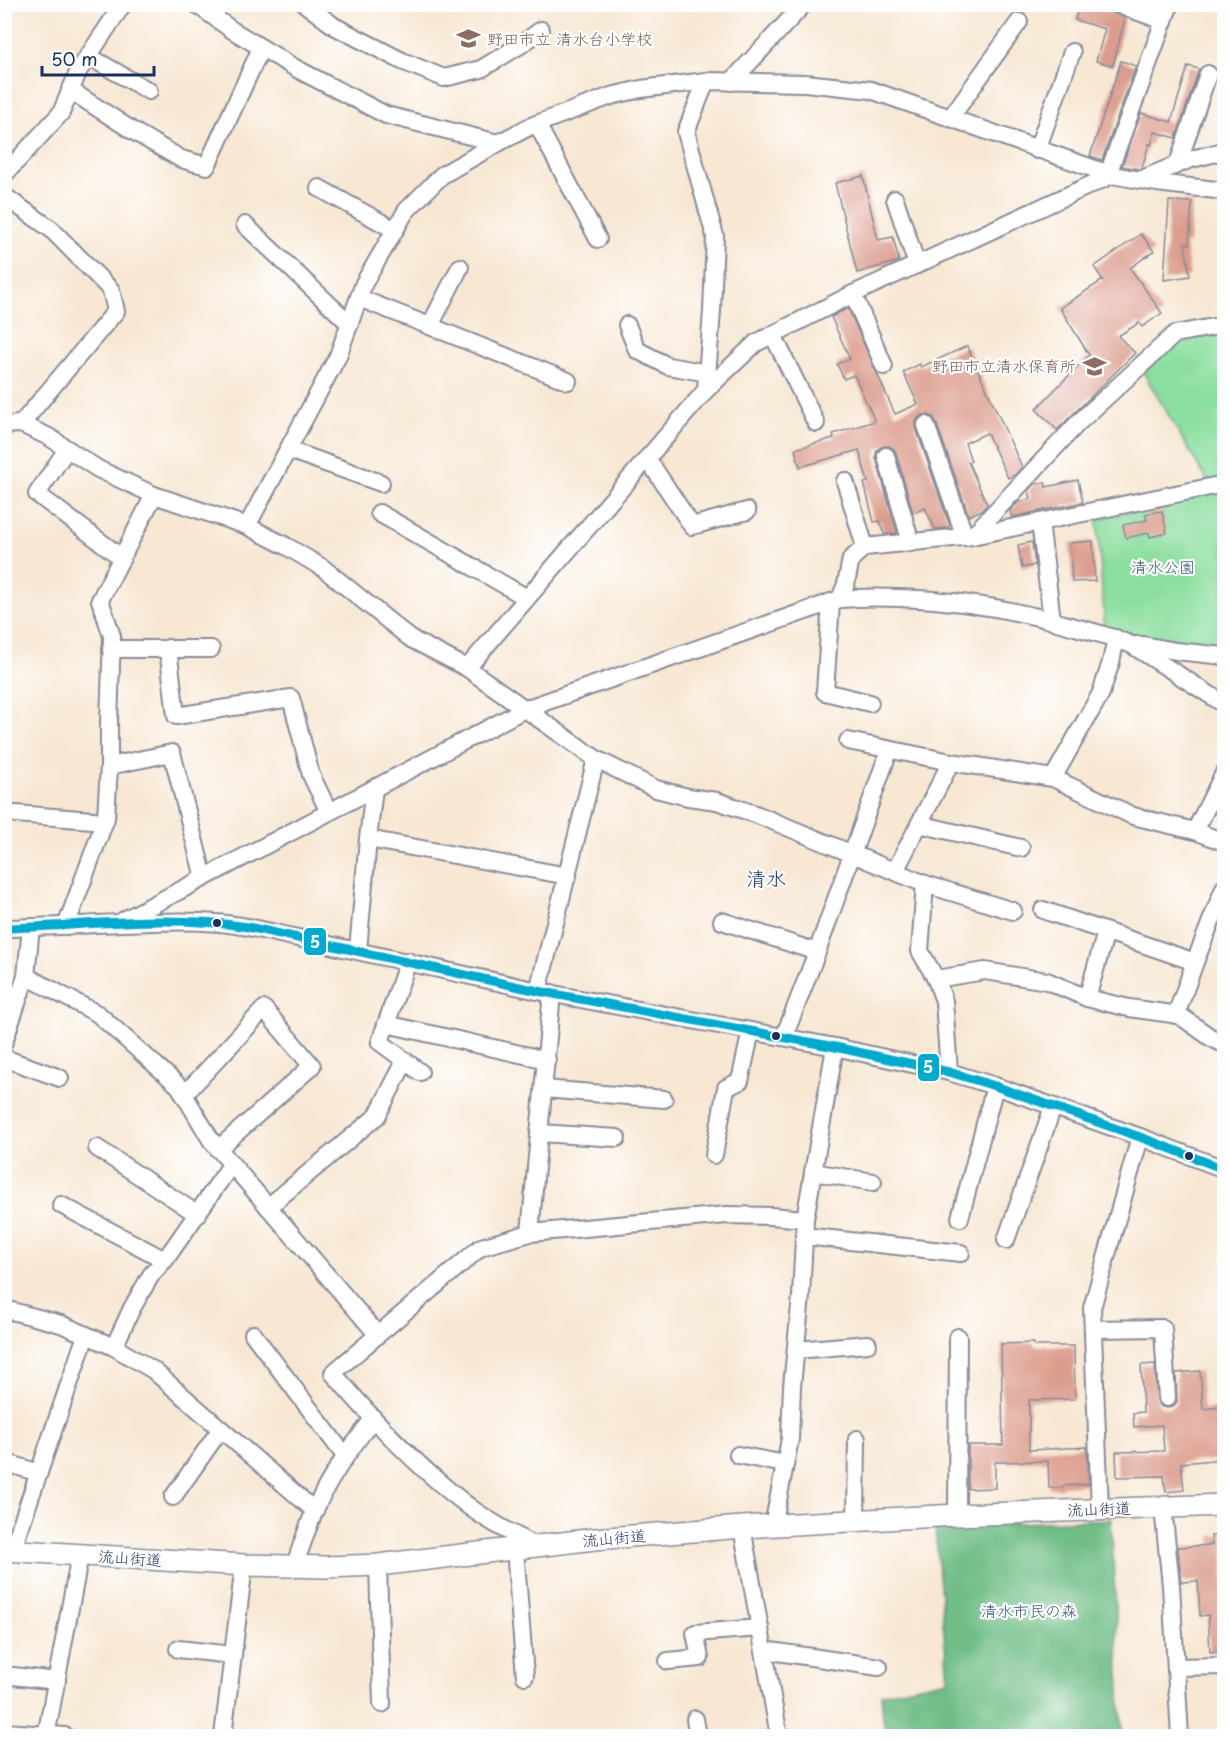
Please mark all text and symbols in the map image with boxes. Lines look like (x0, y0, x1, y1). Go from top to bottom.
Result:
school or university icon: 野田市立 清水台小学校 (456, 26, 482, 52)
place label: 野田市立 清水台小学校 (487, 26, 652, 50)
scale bar (42, 39, 154, 77)
text: 50 m (51, 45, 98, 72)
place label: 野田市立清水保育所 (932, 353, 1076, 377)
school or university icon: 野田市立清水保育所 (1081, 353, 1107, 379)
park label: 清水公園 (1131, 554, 1195, 578)
district label: 清水 (746, 863, 786, 893)
unlabelled marker (211, 917, 223, 929)
line badge: 5 (303, 927, 327, 956)
text: 5 (310, 929, 320, 953)
unlabelled marker (770, 1030, 782, 1042)
line badge: 5 (917, 1053, 940, 1082)
text: 5 (923, 1054, 933, 1078)
unlabelled marker (1183, 1150, 1195, 1162)
street label: 流山街道 (1067, 1495, 1131, 1521)
street label: 流山街道 (581, 1522, 647, 1552)
street label: 流山街道 (97, 1543, 163, 1571)
park label: 清水市民の森 (981, 1598, 1077, 1622)

